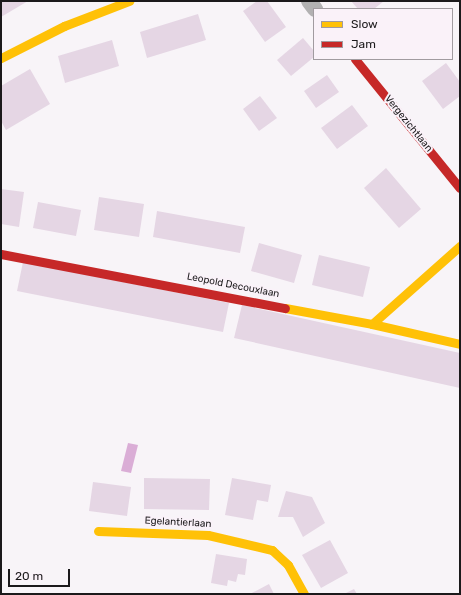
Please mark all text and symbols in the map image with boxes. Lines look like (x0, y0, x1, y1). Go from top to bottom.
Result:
legend (313, 8, 453, 60)
text: Slow (351, 17, 378, 31)
text: Jam (351, 37, 376, 51)
street label: Vergezichtlaan (382, 93, 434, 155)
street label: Leopold Decouxlaan (186, 271, 280, 301)
street label: Egelantierlaan (144, 515, 212, 531)
scale bar (10, 561, 72, 587)
text: 20 m (15, 569, 43, 583)

